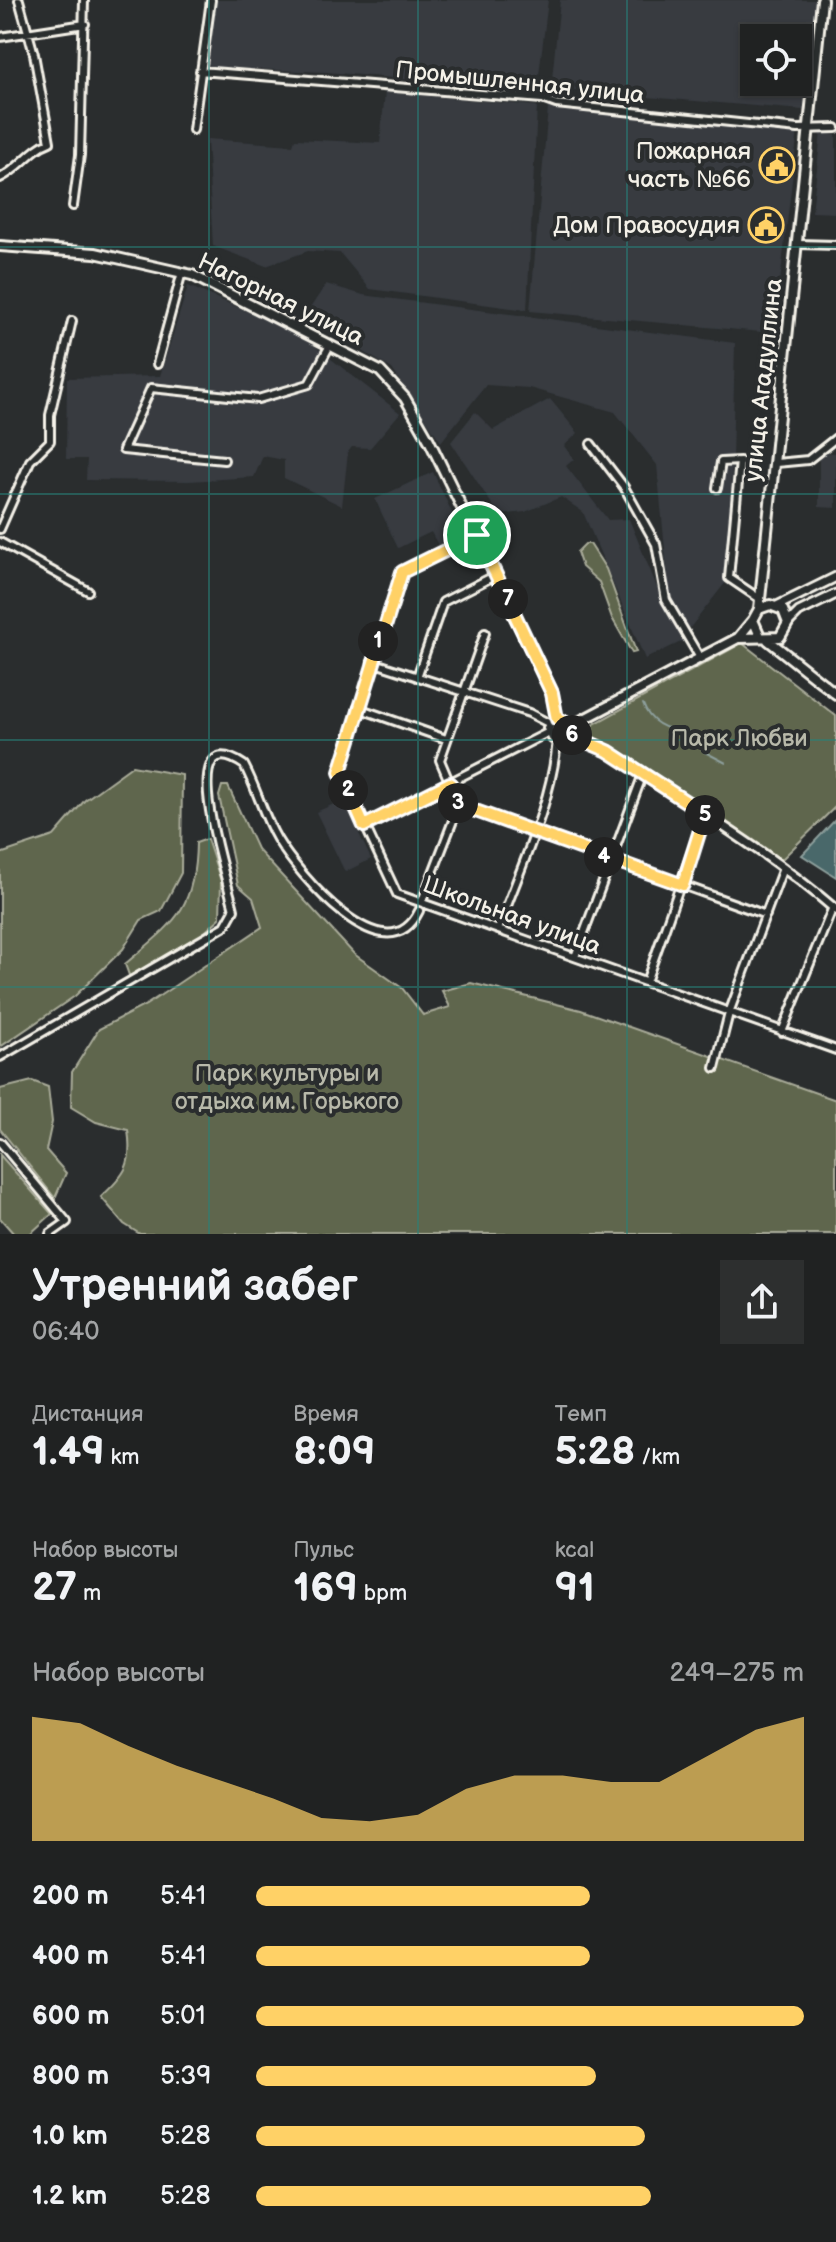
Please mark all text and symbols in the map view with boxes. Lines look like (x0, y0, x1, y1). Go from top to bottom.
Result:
map controls (740, 24, 812, 96)
button: locate (740, 24, 812, 96)
street label: Промышленная улица (394, 55, 646, 110)
place label: Пожарная часть №66 (628, 137, 751, 194)
public building icon: Пожарная часть №66 (758, 146, 796, 184)
public building icon: Дом Правосудия (747, 206, 785, 244)
place label: Дом Правосудия (553, 211, 740, 240)
street label: Нагорная улица (193, 247, 368, 352)
street label: улица Агадуллина (738, 277, 789, 483)
pin (443, 501, 511, 569)
icon: arrive (455, 513, 499, 557)
pin: 7 (488, 579, 528, 619)
text: 7 (502, 585, 514, 612)
pin: 1 (358, 621, 398, 661)
text: 1 (373, 627, 383, 654)
pin: 6 (552, 715, 592, 755)
text: 6 (565, 721, 579, 748)
park label: Парк Любви (670, 724, 808, 753)
pin: 2 (328, 770, 368, 810)
text: 2 (341, 776, 355, 803)
pin: 3 (438, 783, 478, 823)
text: 3 (452, 789, 464, 816)
pin: 5 (685, 795, 725, 835)
text: 5 (699, 801, 711, 828)
pin: 4 (584, 837, 624, 877)
text: 4 (598, 843, 610, 870)
street label: Школьная улица (419, 870, 605, 961)
park label: Парк культуры и отдыха им. Горького (175, 1059, 399, 1116)
text: Утренний забег (32, 1260, 358, 1313)
button: share (720, 1260, 804, 1344)
text: 06:40 (32, 1317, 100, 1348)
text: Дистанция (32, 1401, 143, 1428)
text: Время (293, 1401, 359, 1428)
text: Темп (555, 1401, 607, 1428)
text: 1.49 (32, 1428, 105, 1476)
text: 8:09 (293, 1428, 375, 1476)
text: 5:28 (555, 1428, 635, 1476)
text: km (105, 1444, 140, 1471)
text: /km (635, 1444, 680, 1471)
text: Набор высоты (32, 1537, 178, 1564)
text: Пульс (293, 1537, 354, 1564)
text: kcal (555, 1537, 594, 1564)
text: 27 (32, 1564, 77, 1612)
text: 169 (293, 1564, 358, 1612)
text: 91 (555, 1564, 595, 1612)
text: m (77, 1580, 101, 1607)
text: bpm (358, 1580, 407, 1607)
text: Набор высоты (32, 1658, 205, 1689)
text: 249–275 m (670, 1658, 804, 1689)
text: 200 m (32, 1881, 109, 1912)
text: 5:41 (160, 1881, 206, 1912)
text: 400 m (32, 1941, 109, 1972)
text: 5:41 (160, 1941, 206, 1972)
text: 600 m (32, 2001, 109, 2032)
text: 5:01 (160, 2001, 206, 2032)
text: 800 m (32, 2061, 109, 2092)
text: 5:39 (160, 2061, 211, 2092)
text: 1.0 km (32, 2121, 108, 2152)
text: 5:28 (160, 2121, 211, 2152)
text: 1.2 km (32, 2181, 107, 2212)
text: 5:28 (160, 2181, 211, 2212)

